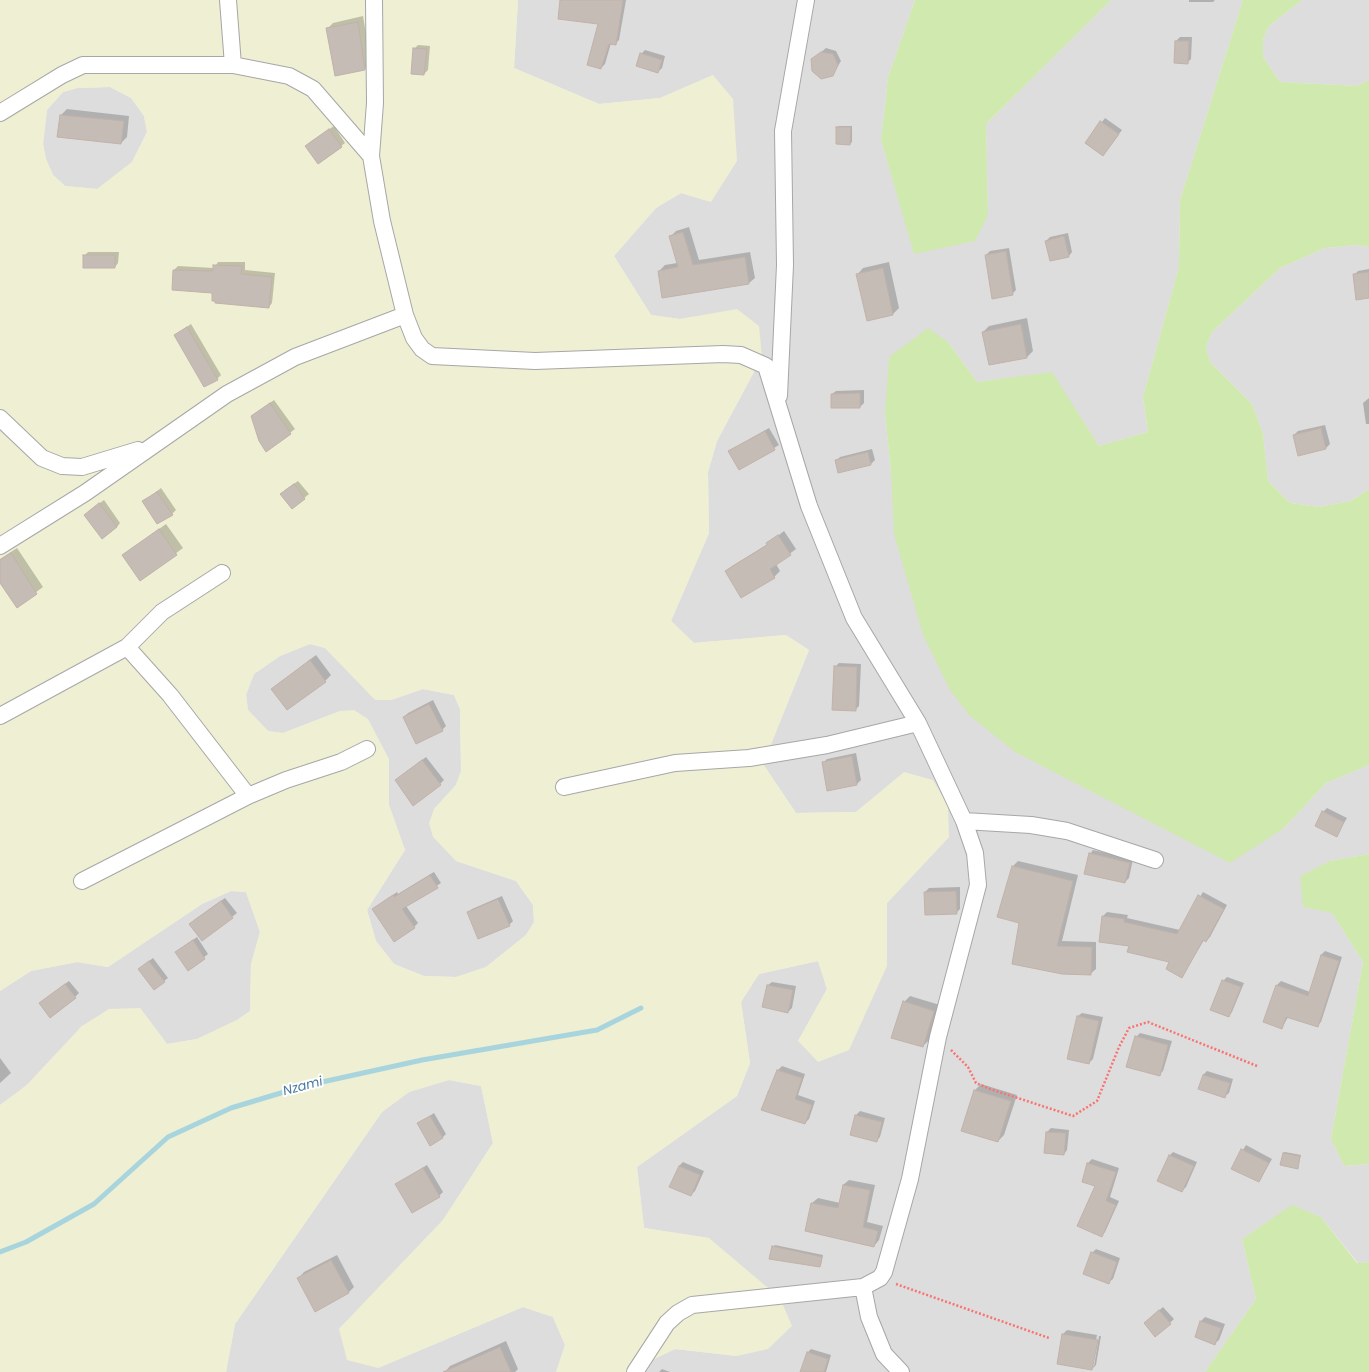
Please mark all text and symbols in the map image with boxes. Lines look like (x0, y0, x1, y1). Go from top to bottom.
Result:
water label: Nzami (281, 1074, 325, 1100)

